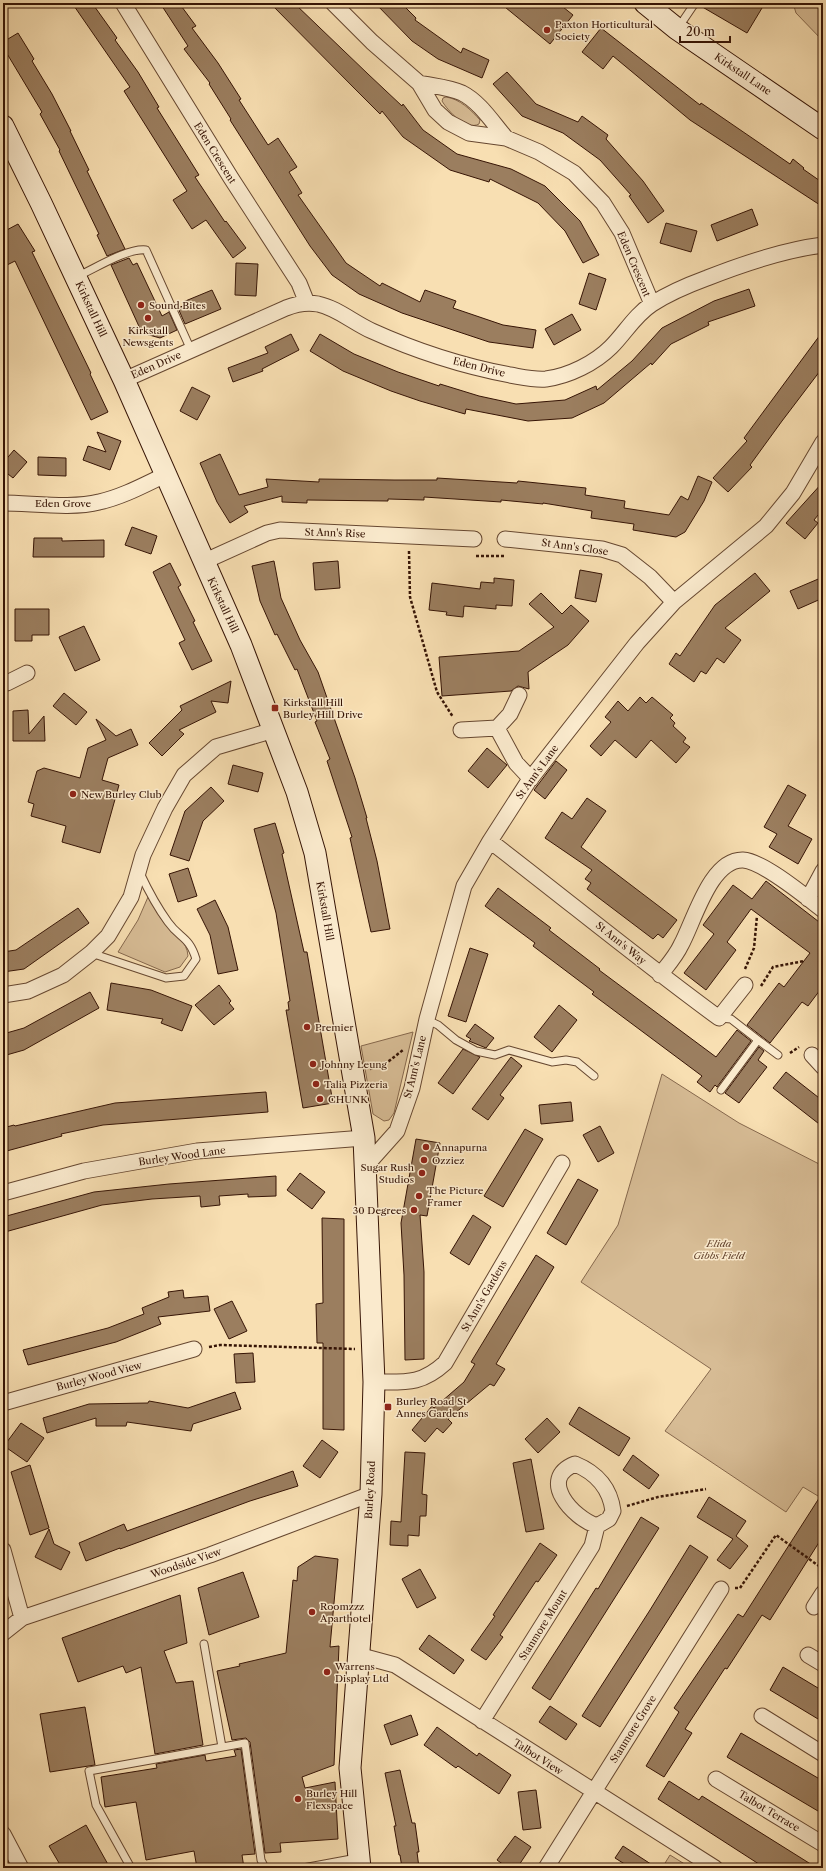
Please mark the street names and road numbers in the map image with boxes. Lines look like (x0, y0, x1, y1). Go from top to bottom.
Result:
street label: Kirkstall Lane (712, 50, 774, 98)
street label: Eden Crescent (191, 120, 239, 186)
street label: Eden Crescent (614, 229, 654, 299)
street label: Kirkstall Hill (72, 279, 110, 339)
street label: Eden Drive (129, 348, 183, 382)
street label: Eden Drive (451, 354, 507, 380)
street label: Eden Grove (35, 497, 92, 510)
street label: St Ann's Rise (304, 525, 366, 541)
street label: St Ann's Close (541, 536, 610, 558)
street label: Kirkstall Hill (204, 575, 242, 635)
street label: St Ann's Lane (513, 742, 561, 802)
street label: Kirkstall Hill (313, 880, 337, 942)
street label: St Ann's Way (593, 919, 649, 967)
street label: St Ann's Lane (401, 1034, 429, 1100)
street label: Burley Wood Lane (137, 1143, 227, 1169)
street label: St Ann's Gardens (458, 1258, 510, 1334)
street label: Burley Wood View (55, 1358, 144, 1394)
street label: Burley Road (362, 1461, 378, 1519)
street label: Woodside View (148, 1545, 224, 1581)
street label: Stanmore Mount (516, 1587, 570, 1663)
street label: Stanmore Grove (607, 1692, 659, 1765)
street label: Talbot View (511, 1736, 566, 1778)
street label: Talbot Terrace (736, 1788, 802, 1835)

